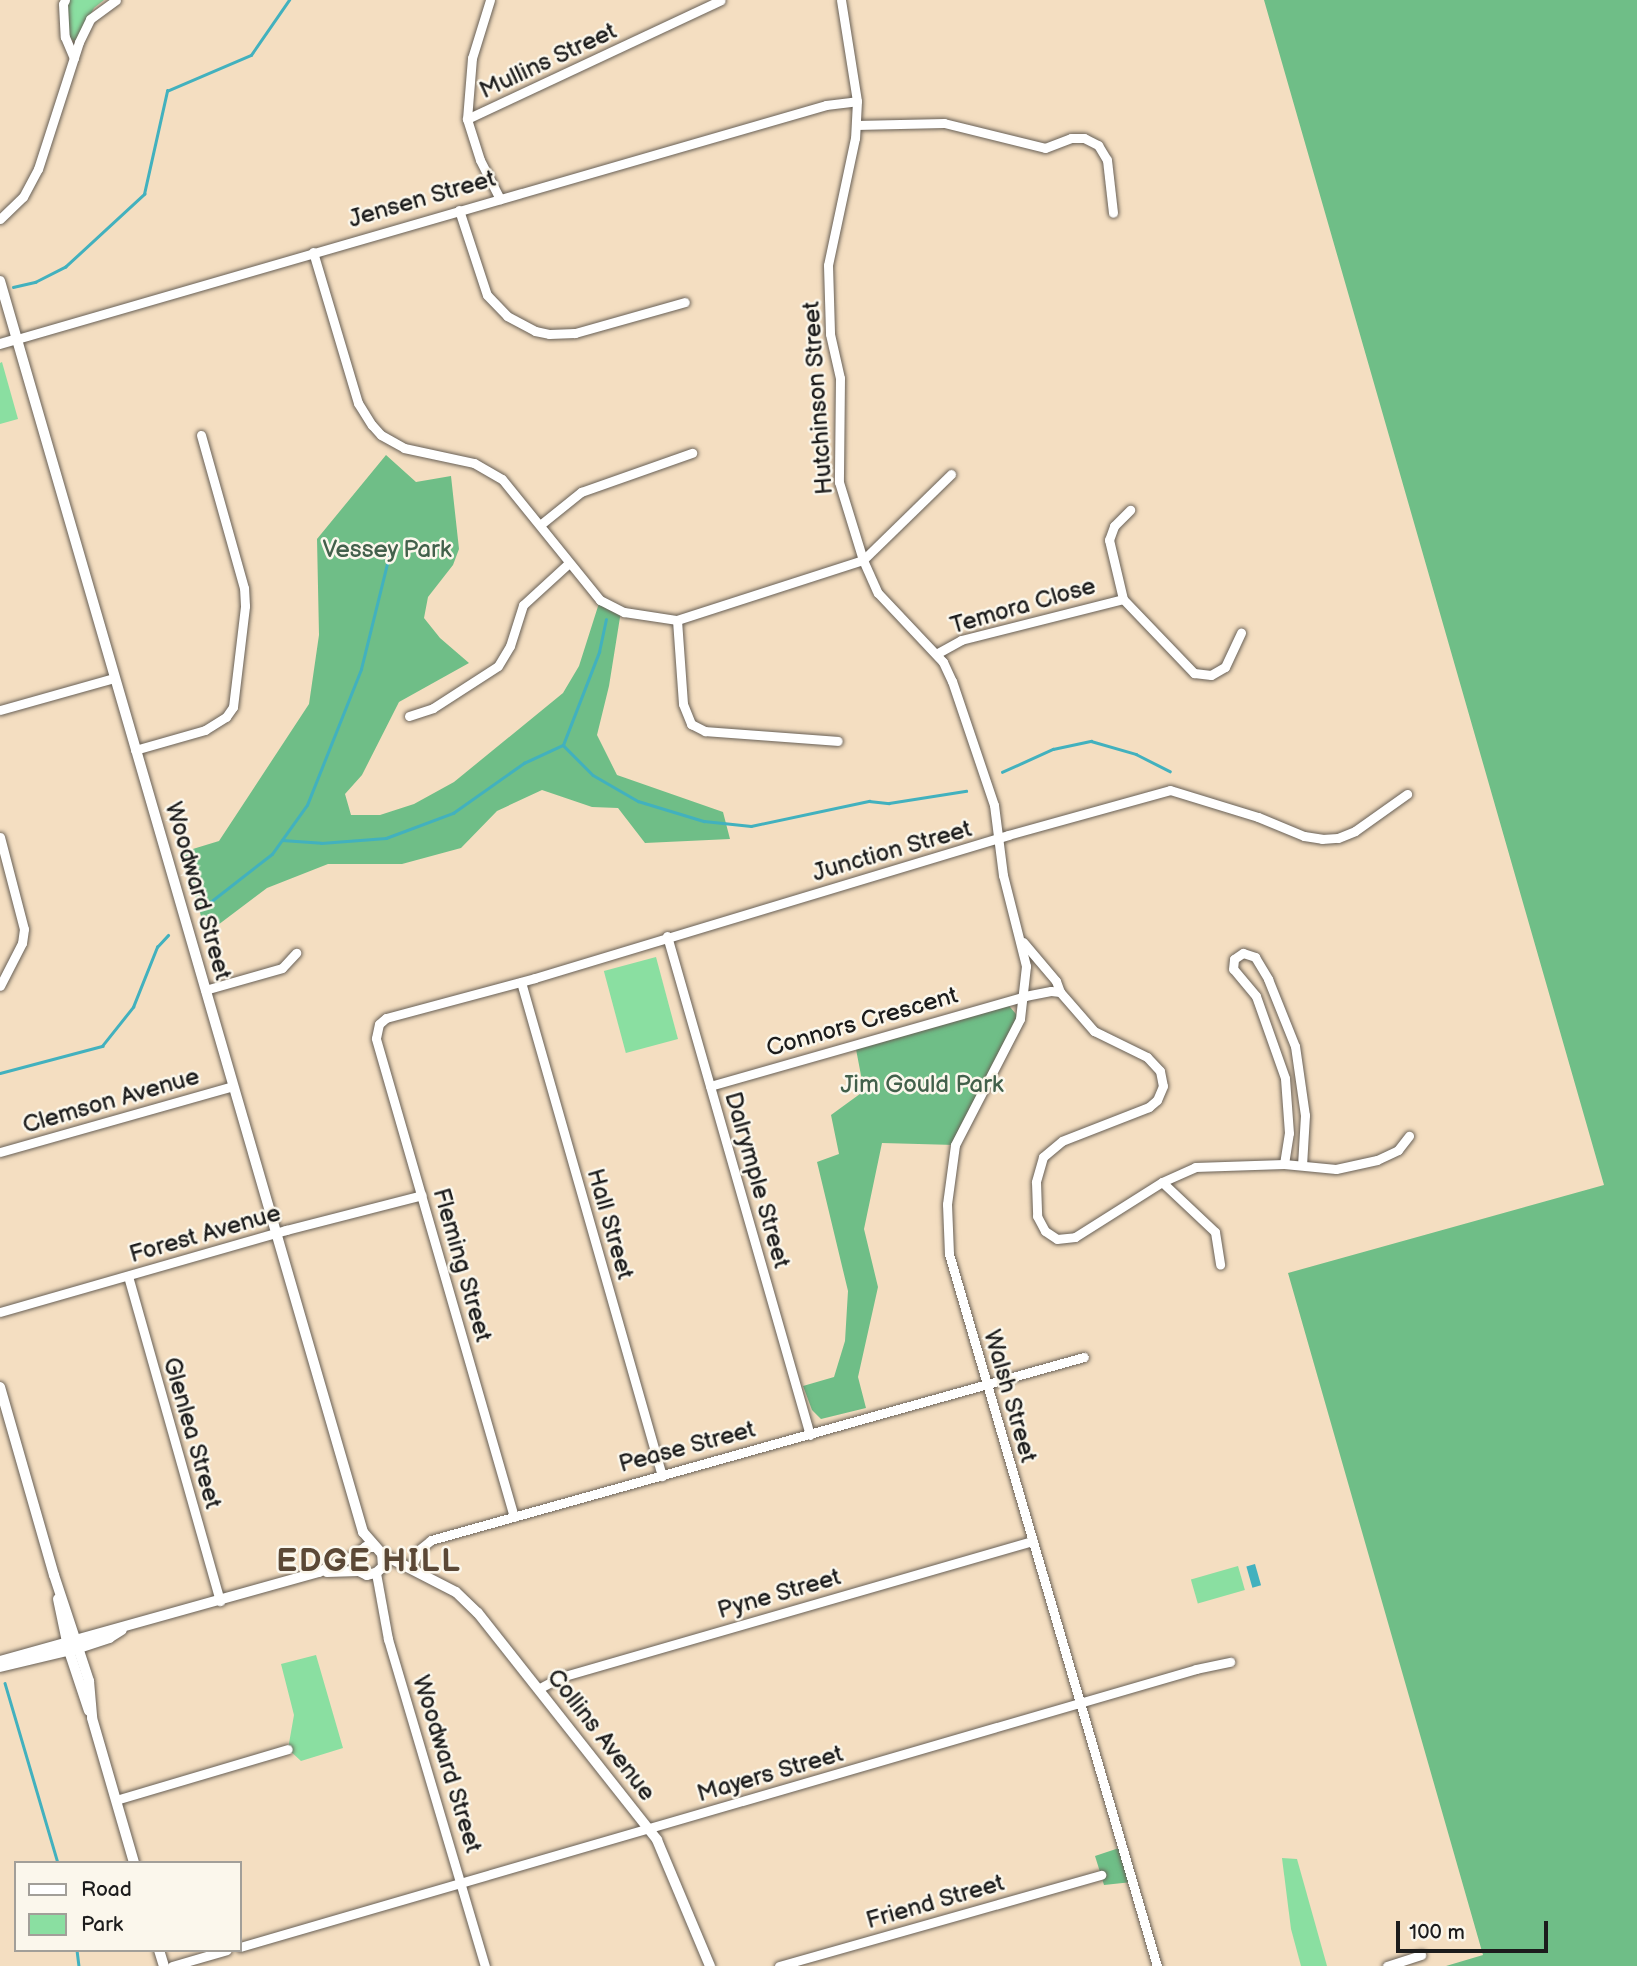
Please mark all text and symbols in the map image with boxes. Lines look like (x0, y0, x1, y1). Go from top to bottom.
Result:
street label: Mullins Street (475, 17, 621, 105)
street label: Jensen Street (345, 164, 499, 234)
street label: Hutchinson Street (797, 300, 839, 496)
park label: Vessey Park (322, 536, 452, 564)
street label: Temora Close (947, 572, 1099, 640)
street label: Woodward Street (159, 798, 237, 984)
street label: Junction Street (809, 814, 975, 888)
street label: Connors Crescent (763, 981, 961, 1063)
street label: Clemson Avenue (19, 1062, 203, 1140)
park label: Jim Gould Park (840, 1071, 1004, 1099)
street label: Dalrymple Street (718, 1088, 796, 1272)
street label: Hall Street (580, 1165, 640, 1283)
street label: Fleming Street (426, 1185, 498, 1345)
street label: Forest Avenue (126, 1199, 284, 1269)
street label: Walsh Street (977, 1326, 1043, 1466)
street label: Glenlea Street (157, 1354, 227, 1512)
street label: Pease Street (615, 1415, 759, 1479)
district label: EDGE HILL (277, 1543, 461, 1581)
street label: Pyne Street (714, 1563, 844, 1625)
street label: Collins Avenue (541, 1663, 661, 1807)
street label: Woodward Street (406, 1672, 488, 1856)
street label: Mayers Street (694, 1739, 846, 1809)
legend (14, 1861, 242, 1952)
street label: Friend Street (863, 1869, 1007, 1935)
text: Road (81, 1877, 132, 1902)
scale bar (1399, 1906, 1551, 1950)
text: Park (81, 1912, 123, 1937)
text: 100 m (1409, 1920, 1465, 1945)

